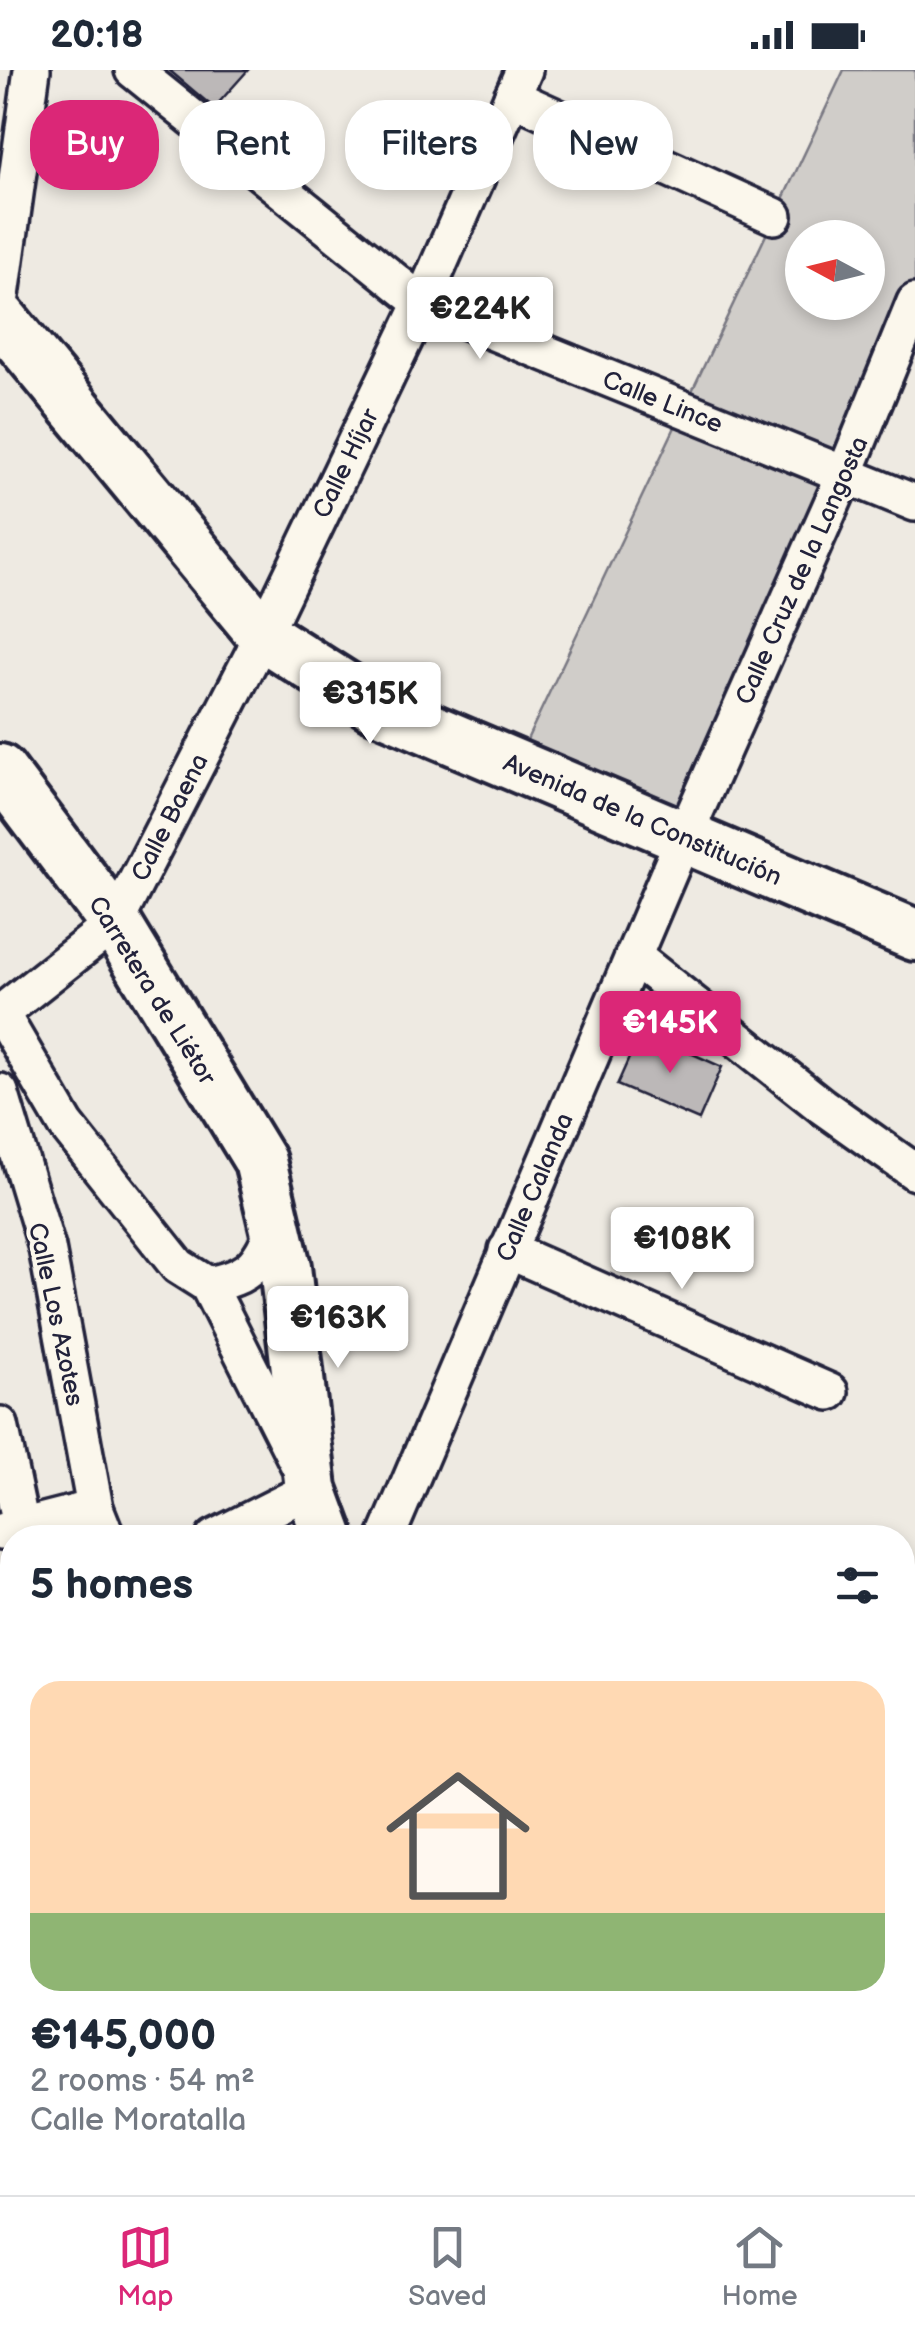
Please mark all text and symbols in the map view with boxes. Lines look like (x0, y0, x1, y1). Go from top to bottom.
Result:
text: 20:18 (50, 13, 144, 58)
chip: Buy (30, 100, 159, 190)
chip: Rent (179, 100, 325, 190)
chip: Filters (345, 100, 513, 190)
chip: New (533, 100, 673, 190)
north arrow (785, 220, 885, 320)
map controls (785, 220, 885, 320)
pin: €224K (410, 277, 550, 362)
text: €224K (429, 290, 531, 329)
street label: Calle Lince (598, 364, 727, 441)
street label: Calle Híjar (307, 403, 387, 523)
street label: Calle Cruz de la Langosta (729, 432, 876, 709)
pin: €315K (300, 662, 440, 747)
text: €315K (322, 675, 418, 714)
street label: Avenida de la Constitución (499, 748, 786, 893)
street label: Calle Baena (125, 749, 216, 887)
street label: Carretera de Liétor (81, 891, 223, 1092)
pin: €145K (600, 991, 740, 1076)
text: €145K (622, 1004, 718, 1043)
street label: Calle Calanda (490, 1109, 581, 1267)
pin: €108K (612, 1207, 752, 1292)
street label: Calle Los Azotes (21, 1220, 90, 1409)
text: €108K (633, 1220, 731, 1259)
pin: €163K (268, 1286, 408, 1371)
text: €163K (289, 1299, 387, 1338)
icon: filters (830, 1558, 885, 1613)
text: 5 homes (30, 1560, 193, 1611)
icon: home (368, 1746, 548, 1926)
text: €145,000 (30, 2011, 216, 2062)
text: 2 rooms · 54 m² (30, 2062, 255, 2101)
text: Calle Moratalla (30, 2101, 246, 2140)
tab: Map (117, 2220, 174, 2313)
tab: Saved (408, 2220, 487, 2313)
tab: Home (722, 2220, 798, 2313)

